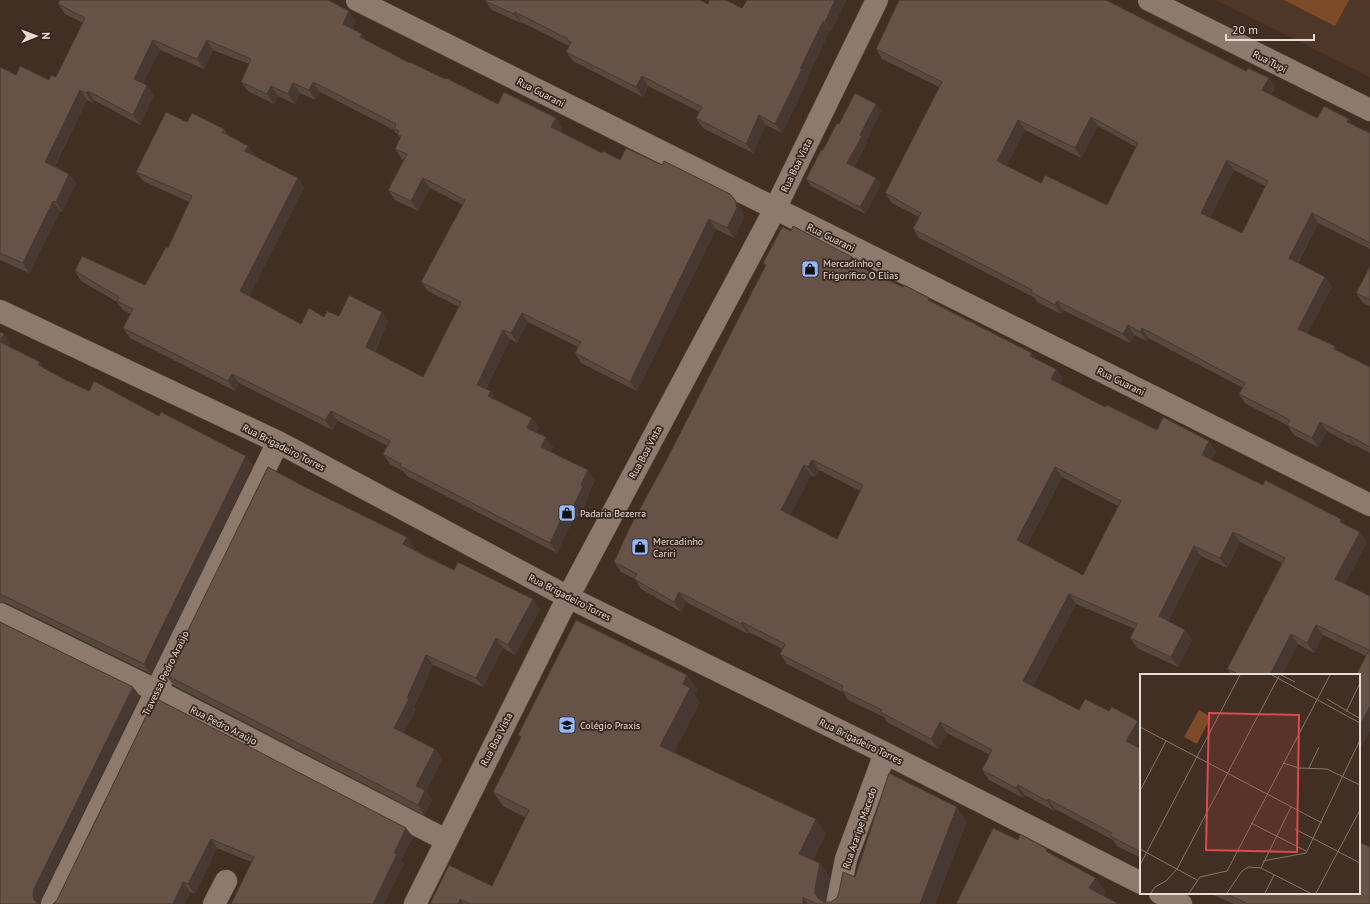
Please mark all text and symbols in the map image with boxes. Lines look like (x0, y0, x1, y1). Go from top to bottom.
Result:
north arrow (16, 16, 56, 56)
scale bar (1226, 16, 1314, 42)
text: 20 m (1232, 22, 1258, 37)
text: N (39, 32, 53, 40)
street label: Rua Tupi (1251, 47, 1289, 76)
street label: Rua Guarani (515, 75, 567, 110)
street label: Rua Boa Vista (778, 136, 815, 194)
street label: Rua Guarani (805, 220, 857, 255)
place label: Mercadinho e Frigorífico O Elias (823, 257, 898, 282)
shop icon: Mercadinho e Frigorífico O Elias (800, 259, 820, 279)
street label: Rua Guarani (1095, 364, 1147, 399)
street label: Rua Brigadeiro Torres (240, 421, 327, 474)
street label: Rua Boa Vista (626, 423, 665, 481)
shop icon: Padaria Bezerra (557, 503, 577, 523)
place label: Padaria Bezerra (580, 507, 646, 520)
place label: Mercadinho Cariri (653, 535, 703, 560)
shop icon: Mercadinho Cariri (630, 537, 650, 557)
street label: Rua Brigadeiro Torres (526, 571, 613, 624)
street label: Travessa Pedro Araújo (139, 629, 192, 718)
inset map (1140, 674, 1360, 894)
street label: Rua Pedro Araújo (188, 703, 259, 748)
street label: Rua Boa Vista (477, 710, 515, 768)
school or university icon: Colégio Praxis (557, 715, 577, 735)
street label: Rua Brigadeiro Torres (817, 716, 905, 767)
place label: Colégio Praxis (580, 719, 640, 732)
street label: Rua Araripe Macedo (839, 786, 879, 870)

